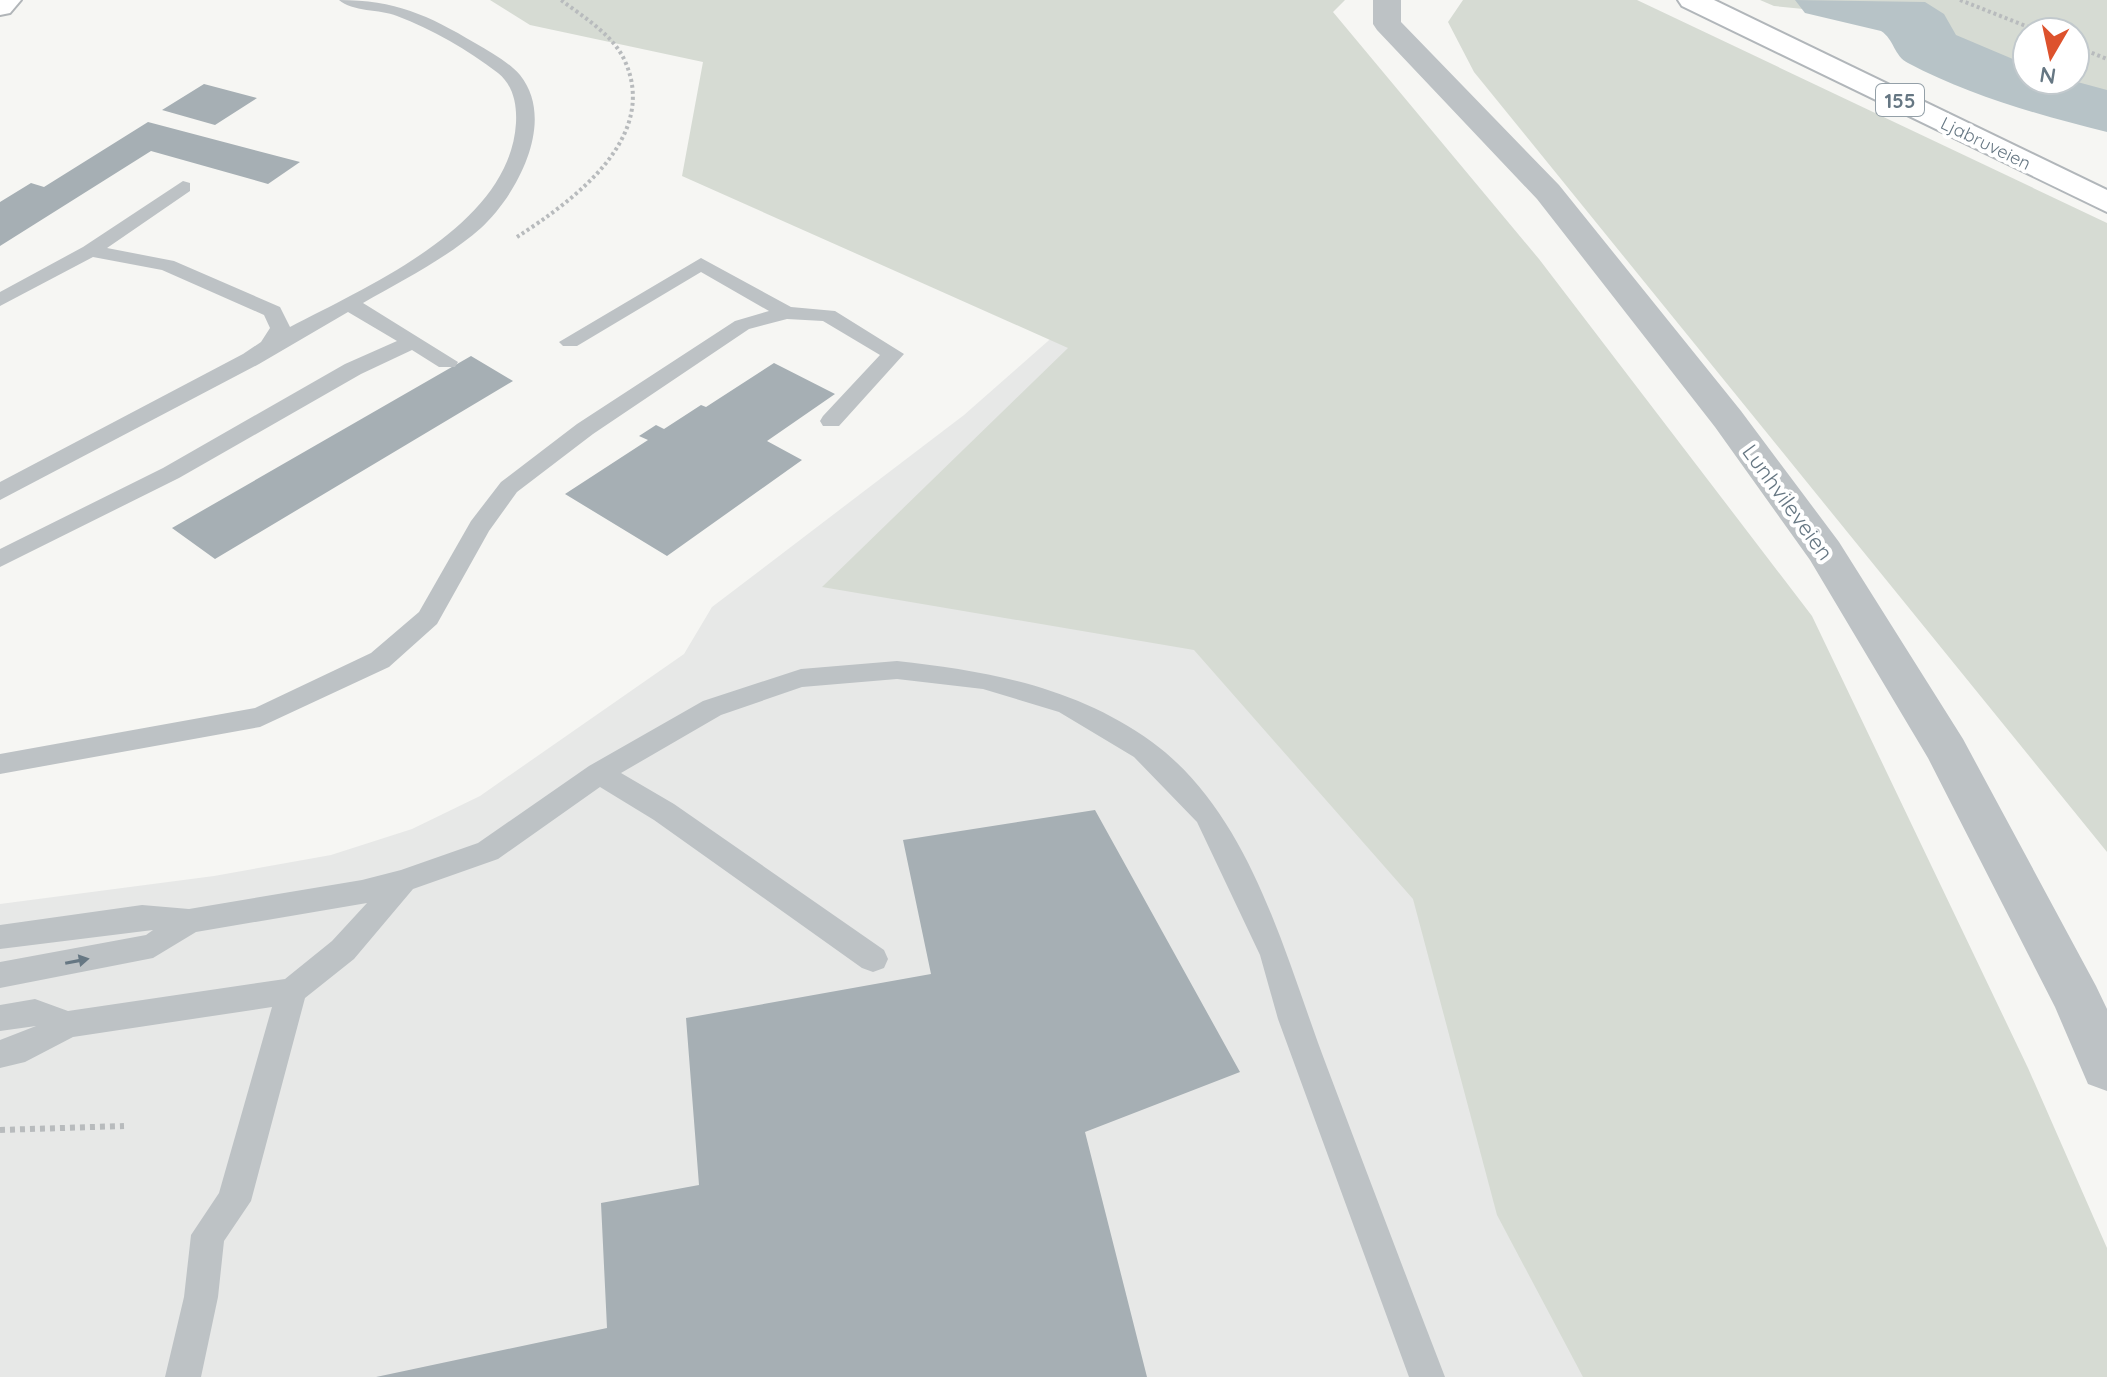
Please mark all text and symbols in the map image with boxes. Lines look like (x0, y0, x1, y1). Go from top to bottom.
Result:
north arrow (2011, 16, 2091, 96)
text: N (2038, 61, 2058, 91)
road number: 155 (1876, 84, 1924, 116)
street label: Ljabruveien (1937, 111, 2035, 175)
street label: Lunhvileveien (1737, 438, 1839, 566)
one-way arrow (64, 954, 89, 966)

